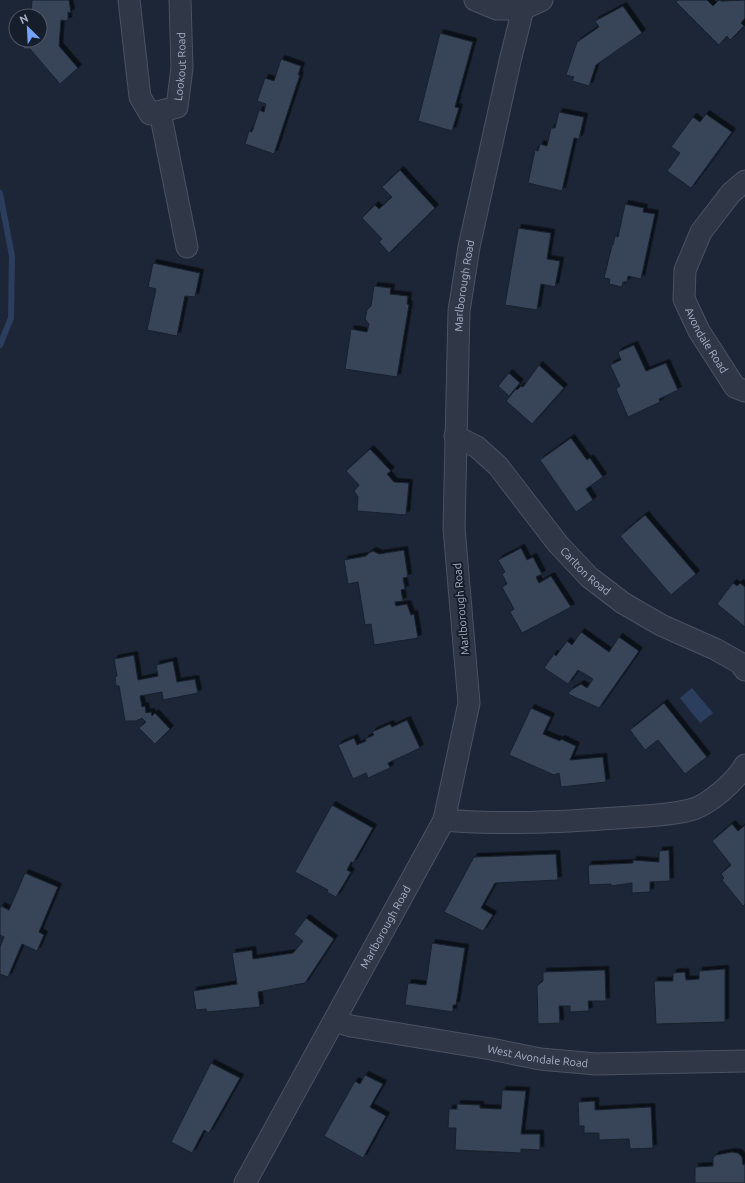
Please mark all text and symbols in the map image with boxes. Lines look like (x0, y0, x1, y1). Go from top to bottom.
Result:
north arrow (8, 8, 48, 48)
text: N (18, 12, 30, 26)
street label: Lookout Road (172, 32, 188, 101)
street label: Marlborough Road (453, 239, 476, 332)
street label: Avondale Road (683, 306, 730, 375)
street label: Carlton Road (558, 545, 613, 597)
street label: Marlborough Road (451, 562, 471, 656)
street label: Marlborough Road (358, 883, 413, 970)
street label: West Avondale Road (486, 1042, 589, 1069)

